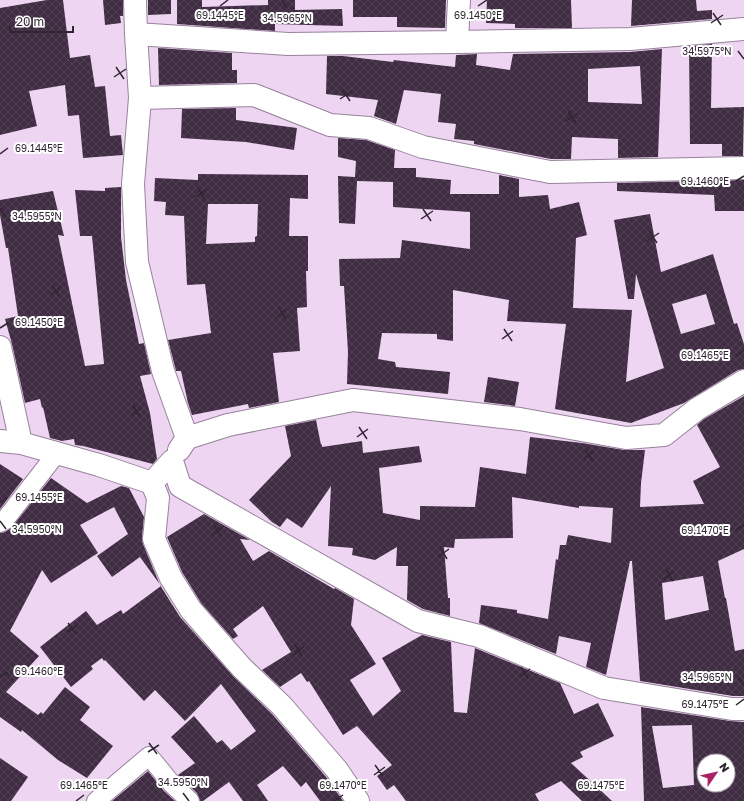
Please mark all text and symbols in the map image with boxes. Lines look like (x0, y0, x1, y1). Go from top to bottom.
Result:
scale bar (10, 8, 73, 34)
text: 69.1445°E (196, 9, 244, 21)
text: 69.1450°E (454, 9, 502, 21)
text: 34.5965°N (262, 12, 312, 24)
text: 20 m (16, 14, 44, 29)
text: 34.5975°N (682, 45, 732, 57)
text: 69.1445°E (15, 142, 63, 154)
text: 69.1460°E (681, 175, 729, 187)
text: 34.5955°N (12, 210, 62, 222)
text: 69.1450°E (15, 316, 63, 328)
text: 69.1465°E (681, 349, 729, 361)
text: 69.1455°E (15, 491, 63, 503)
text: 34.5950°N (12, 523, 62, 535)
text: 69.1470°E (681, 524, 729, 536)
text: 69.1460°E (15, 665, 63, 677)
text: 34.5965°N (682, 671, 732, 683)
text: 69.1475°E (681, 698, 729, 710)
north arrow (696, 753, 736, 793)
text: N (717, 760, 732, 774)
text: 34.5950°N (158, 776, 208, 788)
text: 69.1465°E (60, 779, 108, 791)
text: 69.1470°E (319, 779, 367, 791)
text: 69.1475°E (577, 779, 625, 791)

